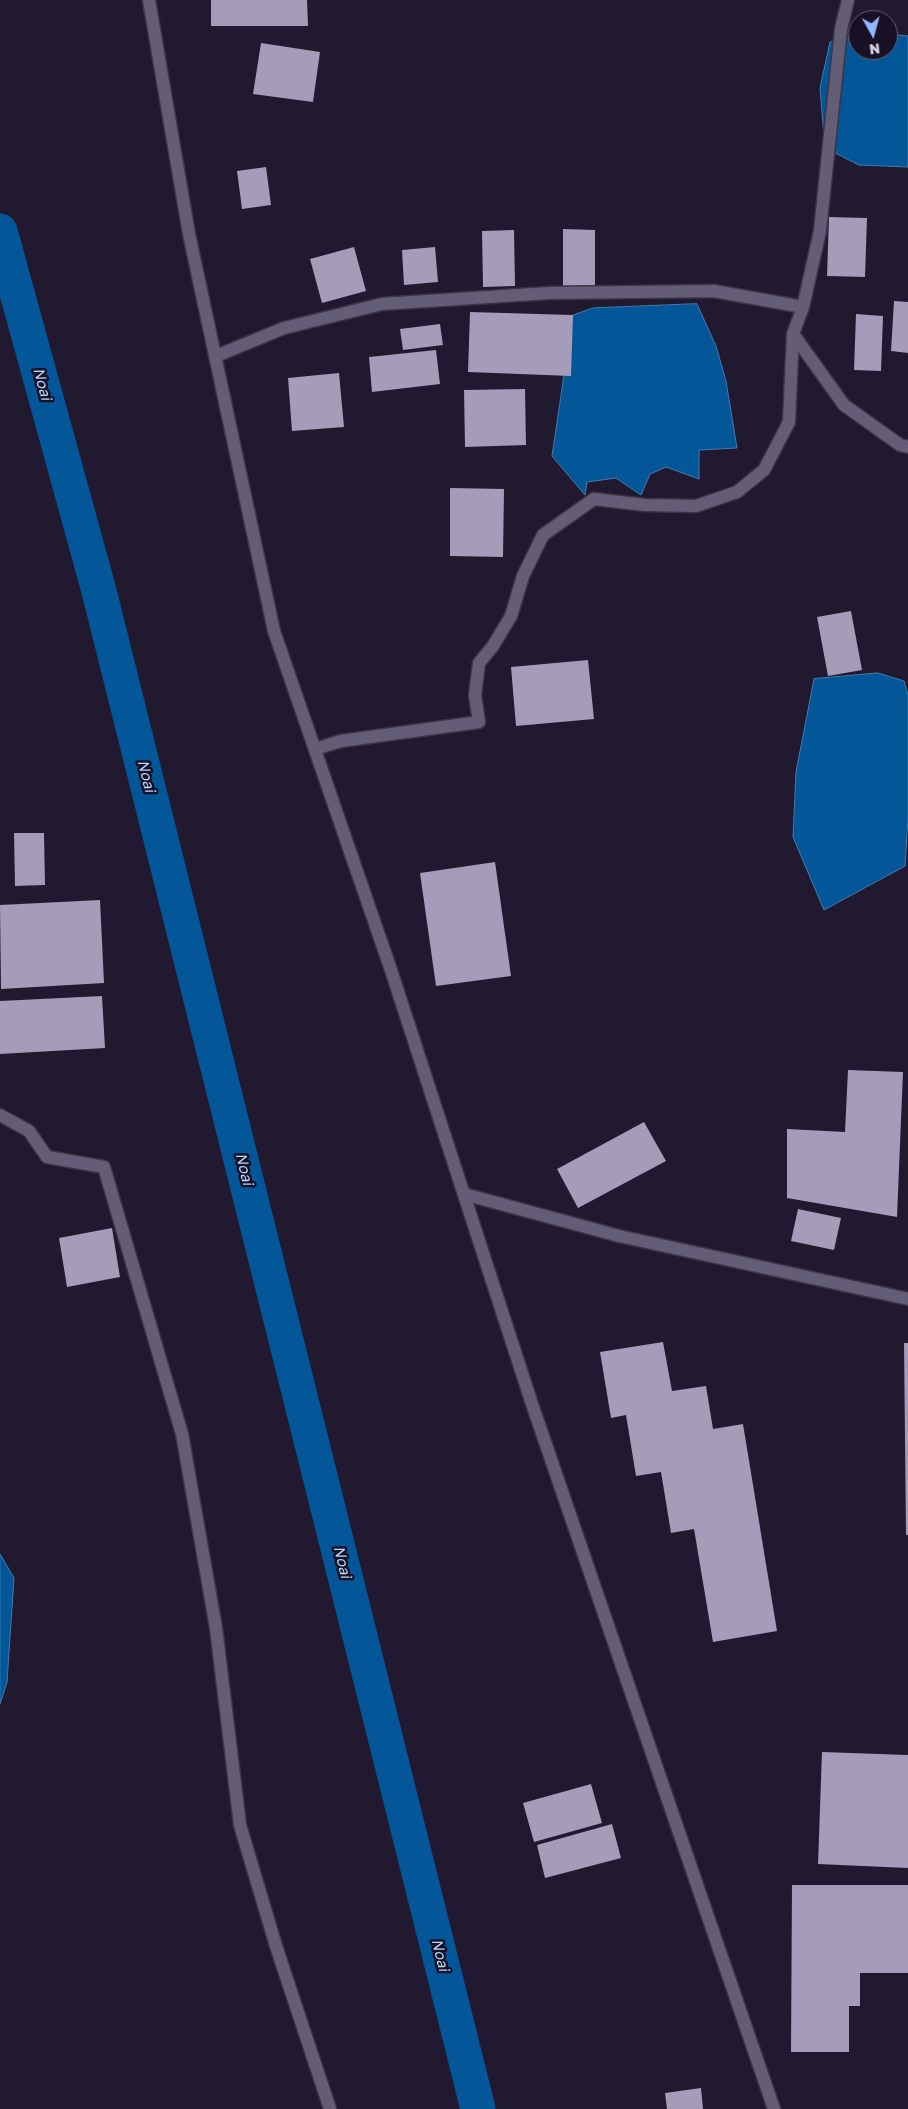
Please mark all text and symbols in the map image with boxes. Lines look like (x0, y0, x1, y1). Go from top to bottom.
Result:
north arrow (848, 10, 898, 60)
text: N (868, 40, 881, 58)
water label: Noai (29, 366, 55, 402)
water label: Noai (133, 758, 159, 794)
water label: Noai (231, 1151, 257, 1187)
water label: Noai (329, 1544, 355, 1580)
water label: Noai (427, 1937, 453, 1973)

